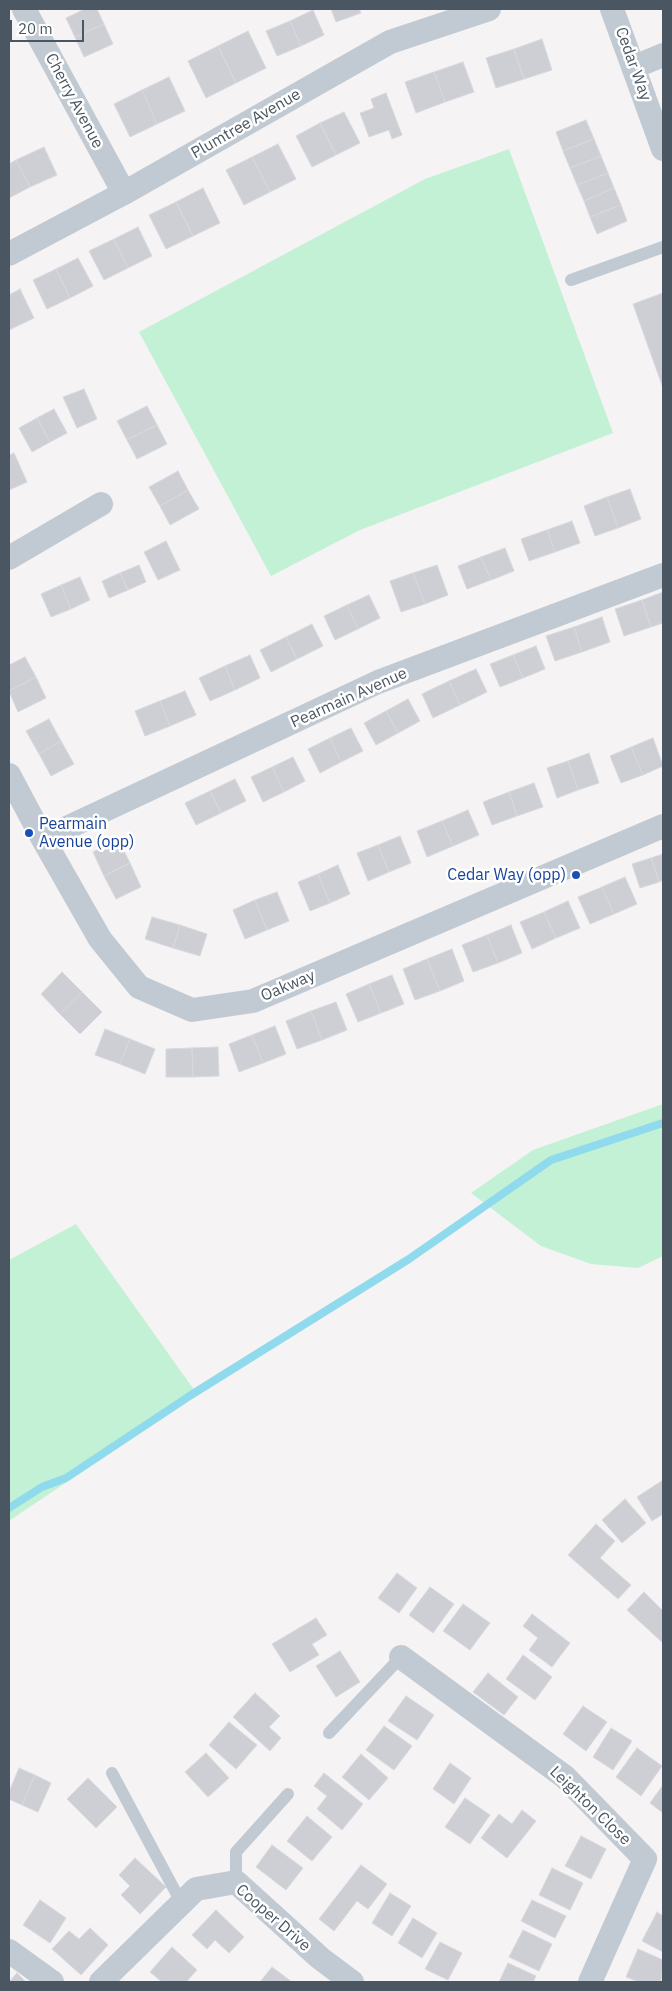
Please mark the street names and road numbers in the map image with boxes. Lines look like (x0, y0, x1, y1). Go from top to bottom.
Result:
street label: Cedar Way (611, 25, 655, 103)
street label: Cherry Avenue (41, 50, 107, 152)
street label: Plumtree Avenue (188, 85, 304, 163)
street label: Pearmain Avenue (288, 664, 410, 732)
street label: Oakway (258, 966, 318, 1006)
street label: Leighton Close (545, 1762, 635, 1850)
street label: Cooper Drive (232, 1880, 314, 1956)

